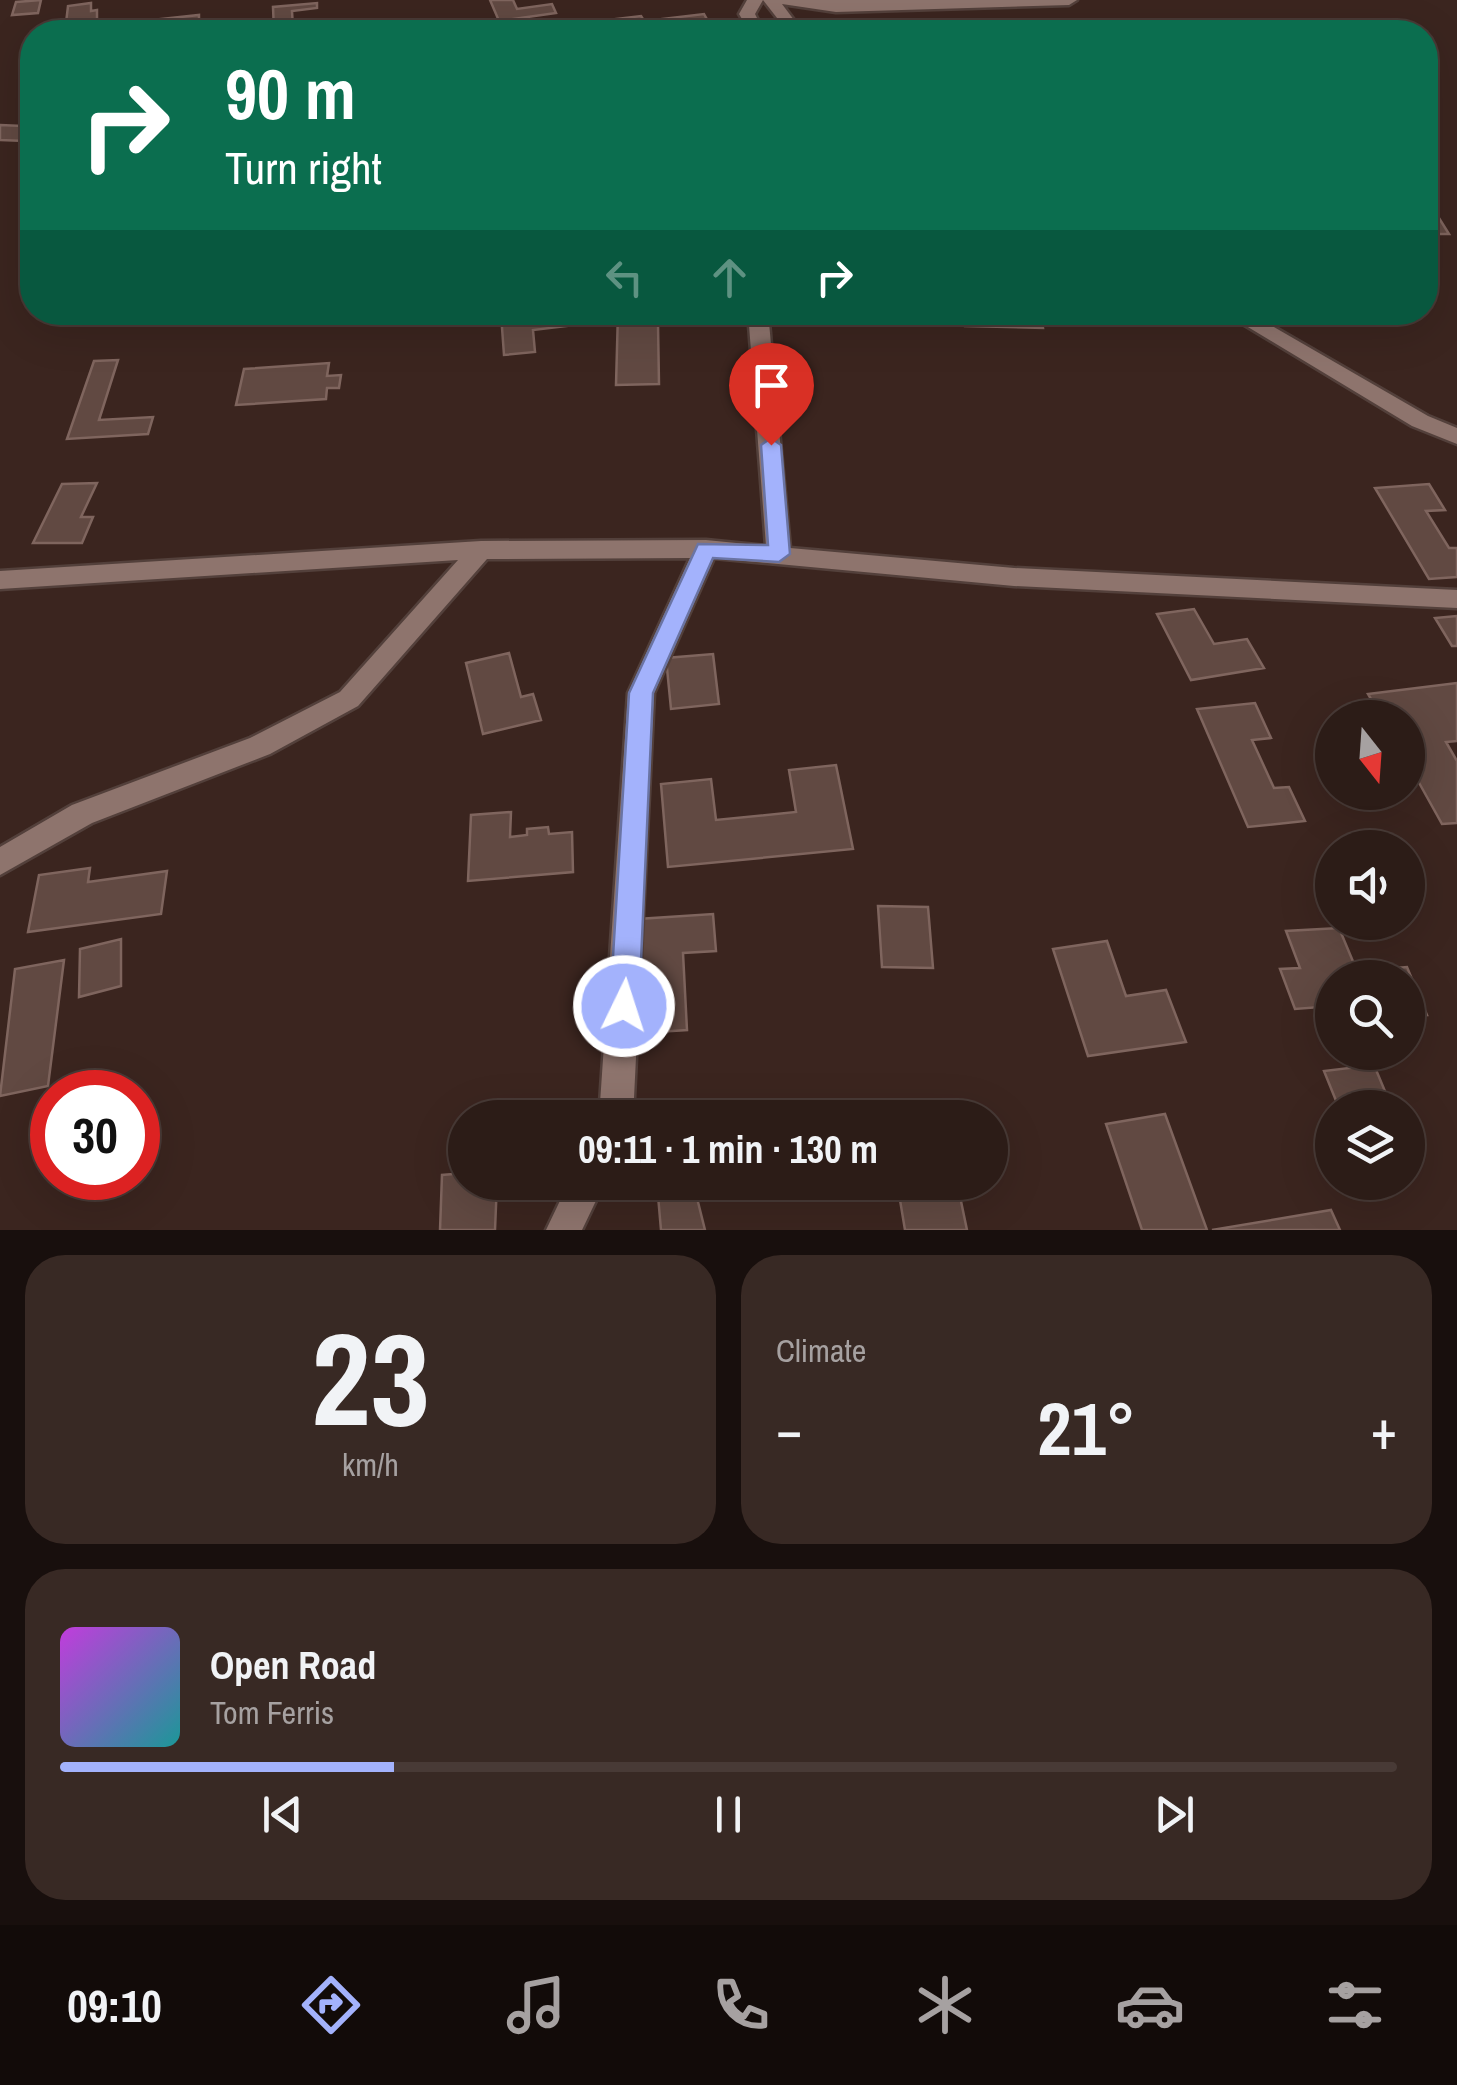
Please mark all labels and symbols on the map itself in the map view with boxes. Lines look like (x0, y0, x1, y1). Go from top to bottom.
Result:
pin (729, 343, 814, 446)
north arrow (1315, 700, 1425, 810)
position arrow (572, 954, 676, 1058)
speed limit sign: 30 (30, 1070, 160, 1200)

